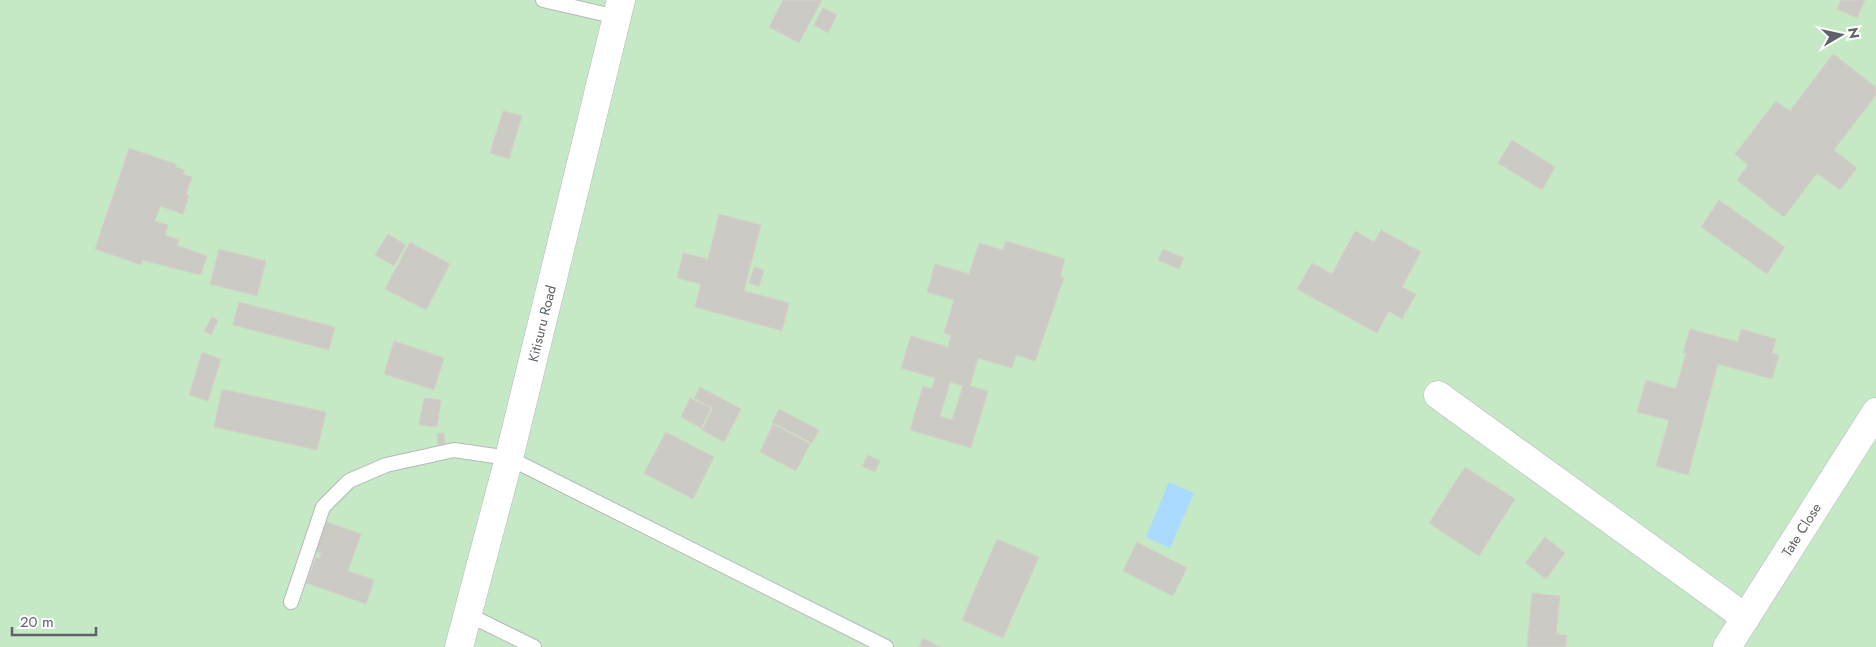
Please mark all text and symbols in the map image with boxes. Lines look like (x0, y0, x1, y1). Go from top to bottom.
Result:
north arrow (1816, 10, 1866, 60)
text: N (1843, 26, 1865, 40)
street label: Kitisuru Road (523, 283, 561, 364)
street label: Tate Close (1777, 499, 1826, 560)
scale bar (12, 604, 96, 636)
text: 20 m (20, 611, 54, 633)

